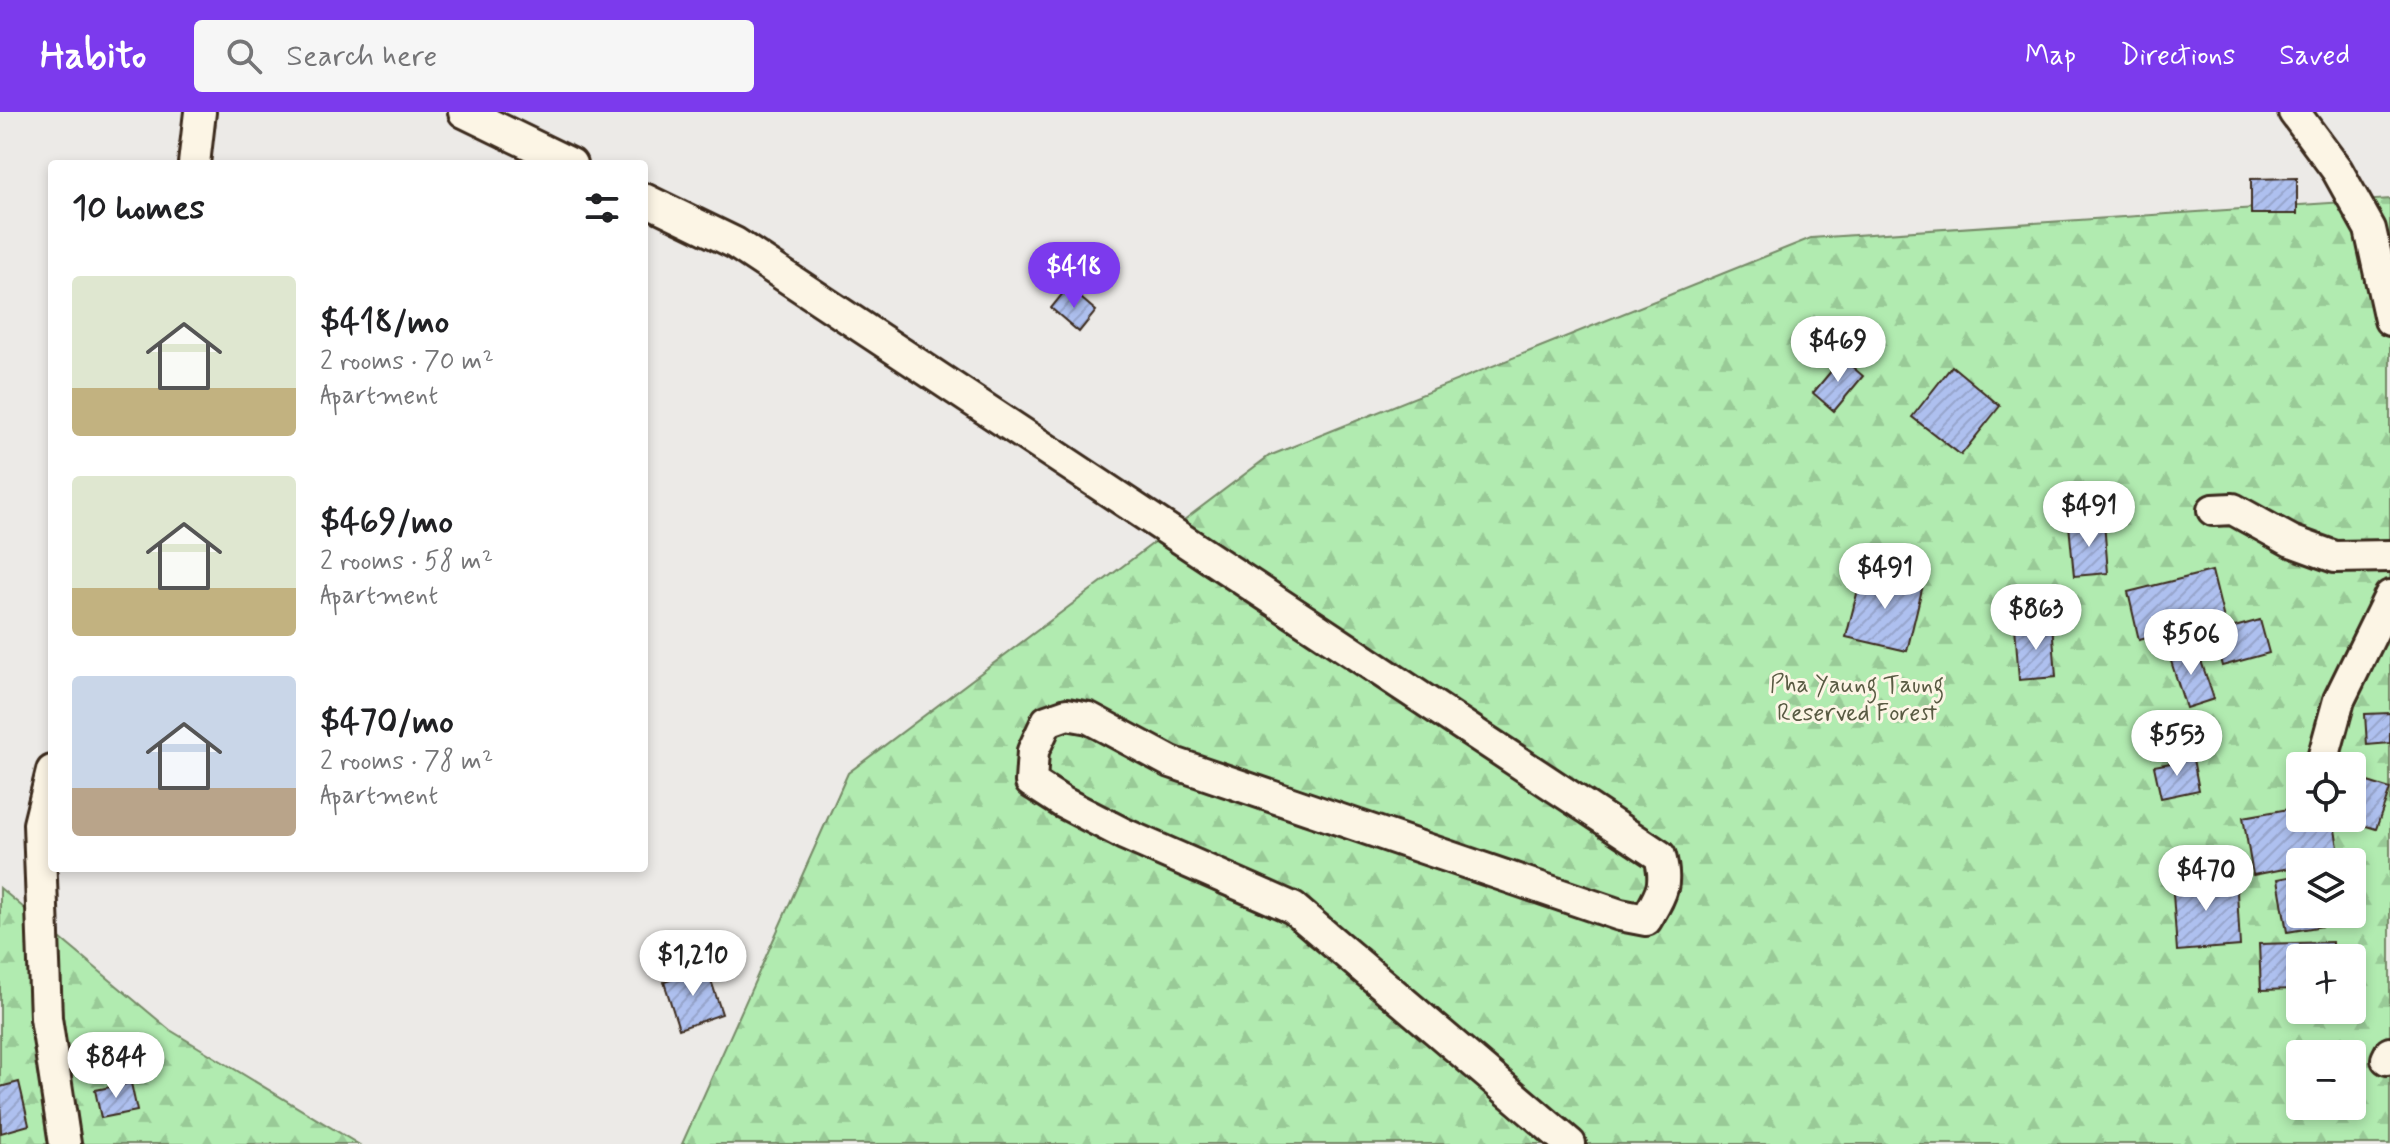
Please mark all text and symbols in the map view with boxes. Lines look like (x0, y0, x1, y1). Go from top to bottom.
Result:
search box (194, 20, 754, 92)
text: Habito (40, 32, 146, 81)
icon: search (222, 34, 266, 78)
text: Search here (286, 37, 437, 76)
text: Map (2025, 38, 2076, 75)
text: Directions (2120, 38, 2235, 75)
text: Saved (2279, 38, 2350, 75)
text: 10 homes (72, 186, 205, 231)
icon: filters (580, 186, 624, 230)
pin: $418 (1027, 242, 1121, 310)
text: $418 (1046, 251, 1102, 285)
text: $418/mo (320, 300, 449, 345)
icon: home (136, 308, 232, 404)
pin: $469 (1791, 316, 1885, 384)
text: $469 (1809, 325, 1867, 359)
text: 2 rooms · 70 m² (320, 345, 494, 379)
text: Apartment (320, 379, 438, 413)
pin: $491 (2042, 481, 2136, 549)
text: $491 (2061, 490, 2117, 524)
text: $469/mo (320, 500, 453, 545)
icon: home (136, 508, 232, 604)
pin: $491 (1838, 543, 1932, 611)
text: 2 rooms · 58 m² (320, 545, 493, 579)
text: $491 (1857, 552, 1913, 586)
text: Apartment (320, 579, 438, 613)
pin: $863 (1989, 584, 2083, 652)
text: $863 (2009, 593, 2063, 627)
pin: $506 (2144, 609, 2238, 677)
text: $506 (2162, 618, 2220, 652)
park label: Pha Yaung Taung Reserved Forest (1770, 670, 1944, 729)
text: $470/mo (320, 700, 454, 745)
icon: home (136, 708, 232, 804)
pin: $553 (2130, 710, 2224, 778)
text: $553 (2149, 719, 2205, 753)
text: 2 rooms · 78 m² (320, 745, 493, 779)
map controls (2286, 752, 2366, 1120)
button: locate (2286, 752, 2366, 832)
text: Apartment (320, 779, 438, 813)
pin: $470 (2159, 845, 2253, 913)
button: layers (2286, 848, 2366, 928)
text: $470 (2176, 854, 2236, 888)
pin: $1,210 (628, 930, 758, 998)
text: $1,210 (658, 939, 728, 973)
button: + (2286, 944, 2366, 1024)
pin: $844 (69, 1032, 163, 1100)
button: − (2286, 1040, 2366, 1120)
text: $844 (85, 1041, 147, 1075)

